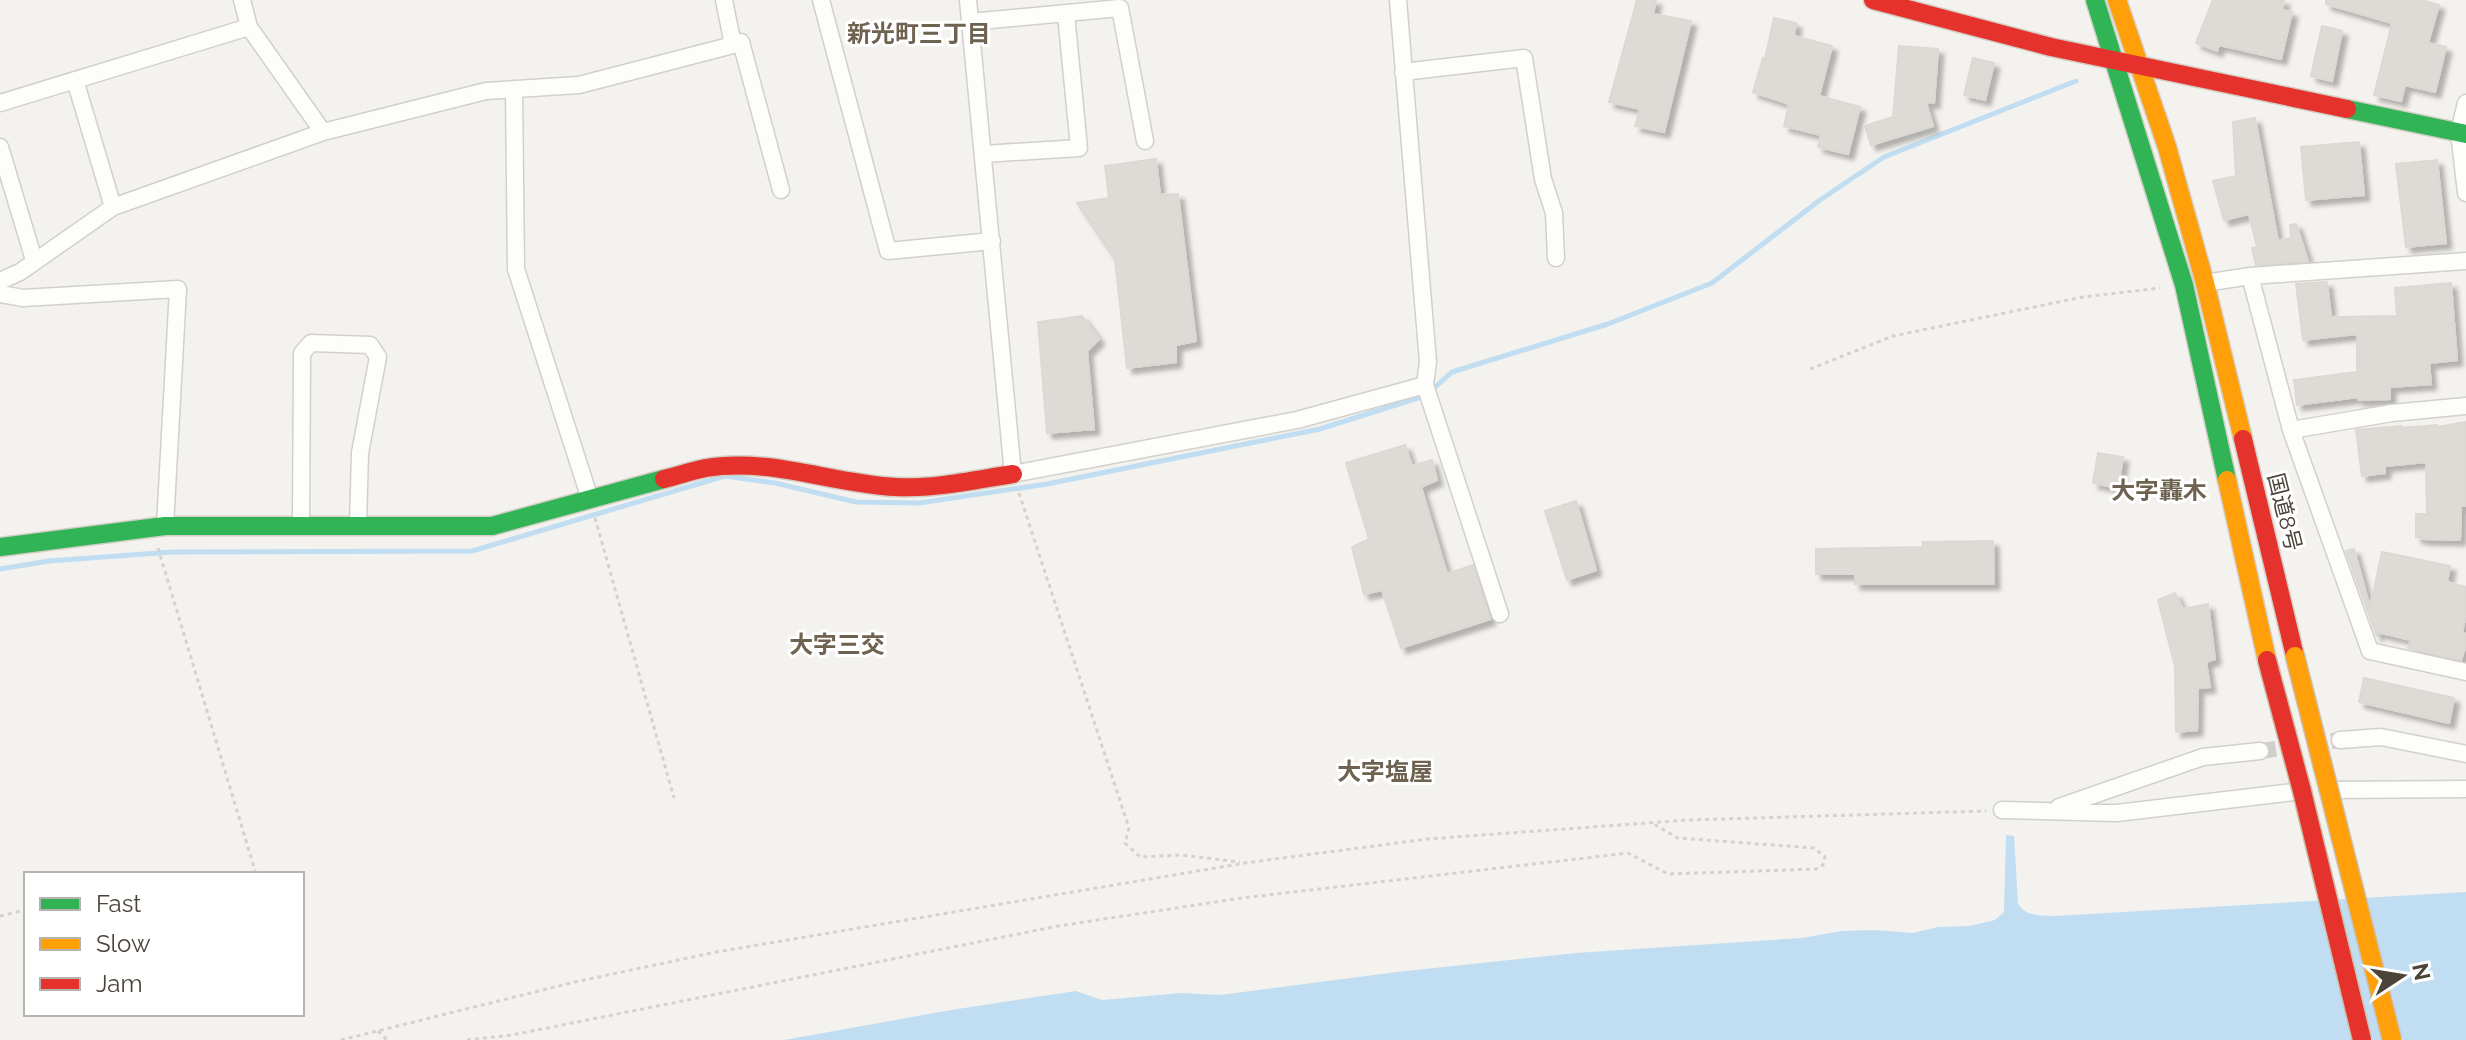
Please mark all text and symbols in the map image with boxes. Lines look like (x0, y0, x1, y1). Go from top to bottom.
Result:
district label: 新光町三丁目 (847, 19, 991, 48)
street label: 国道8号 (2263, 471, 2307, 553)
district label: 大字轟木 (2111, 476, 2207, 505)
district label: 大字三交 (789, 630, 885, 659)
district label: 大字塩屋 (1337, 757, 1433, 786)
legend (24, 872, 304, 1016)
text: Fast (96, 889, 141, 918)
text: Slow (96, 929, 151, 958)
north arrow (2362, 936, 2442, 1016)
text: N (2407, 961, 2436, 983)
text: Jam (96, 969, 142, 998)

